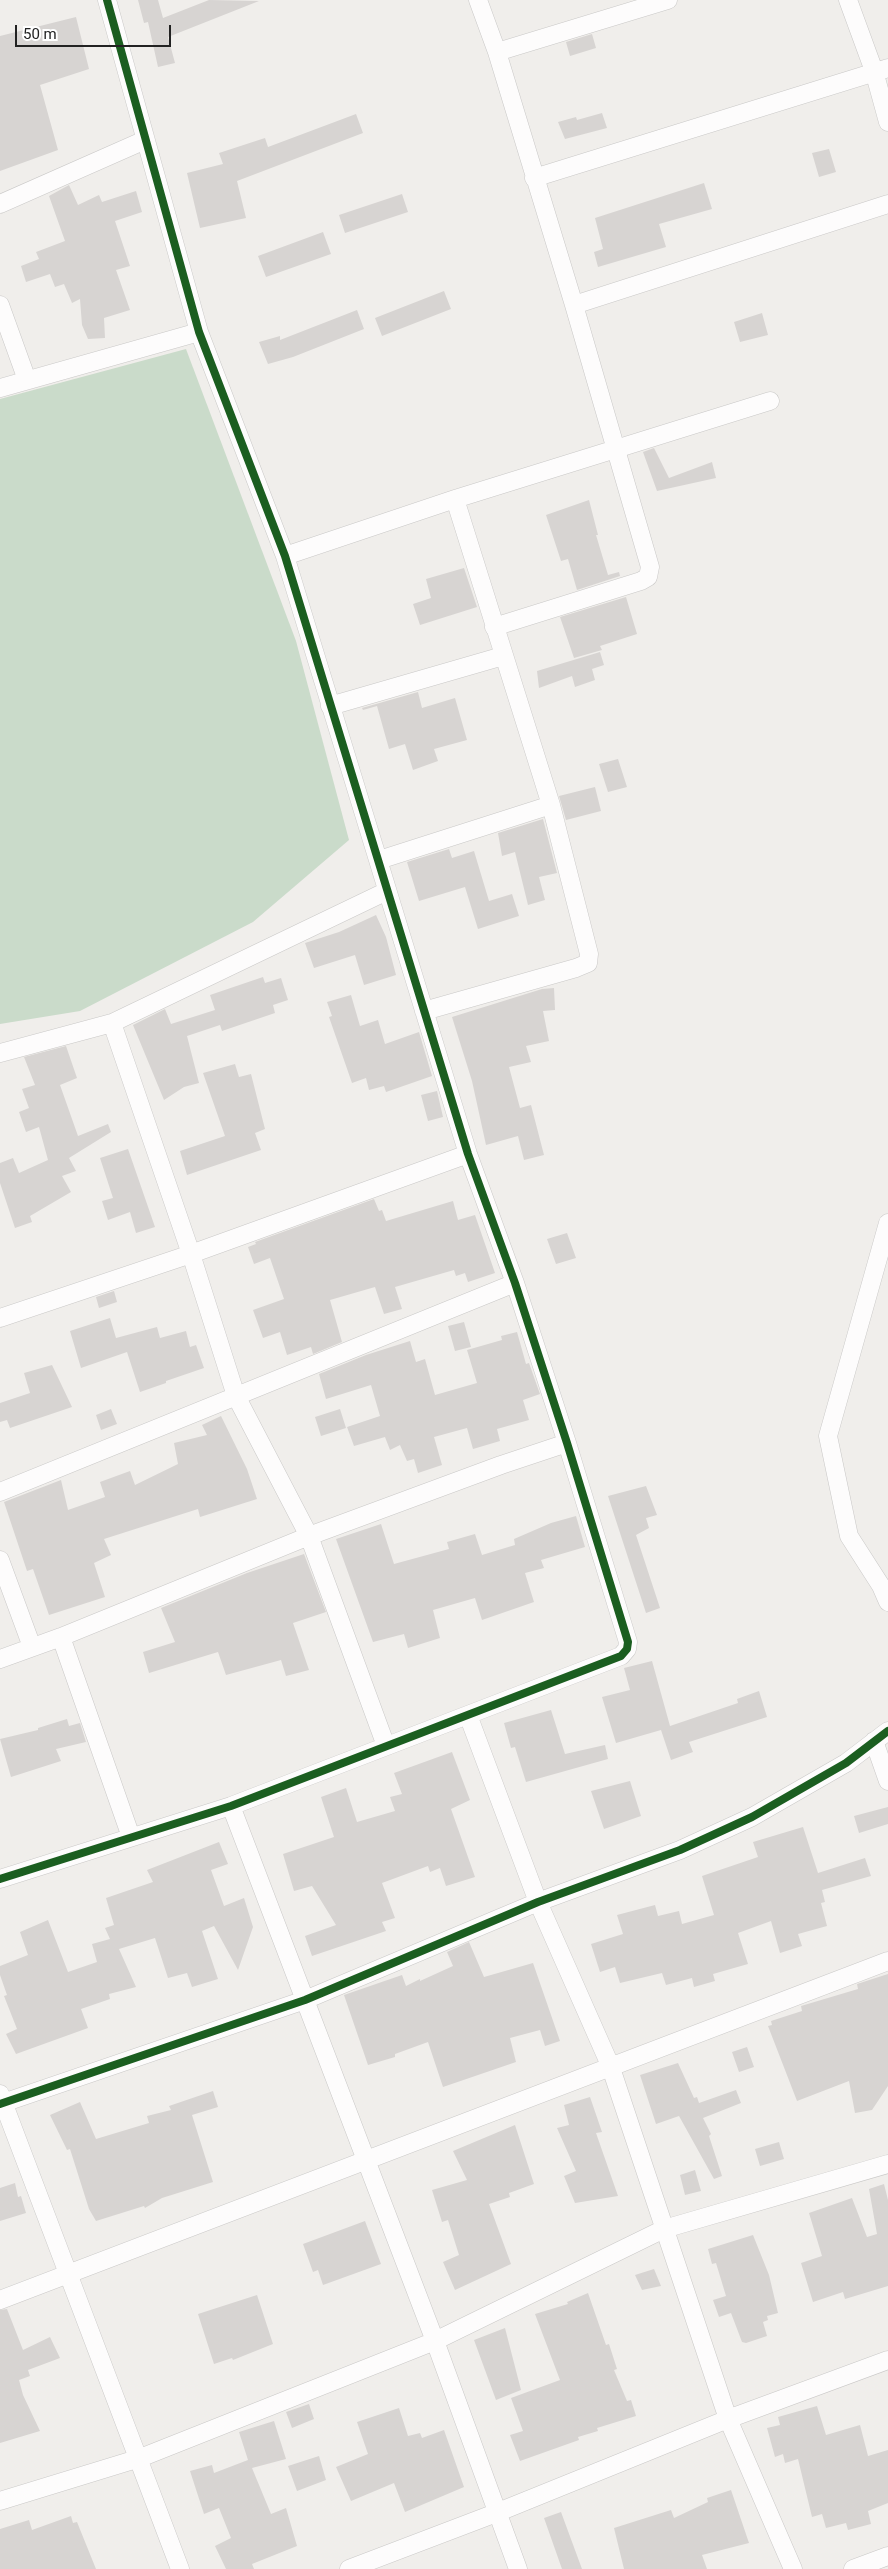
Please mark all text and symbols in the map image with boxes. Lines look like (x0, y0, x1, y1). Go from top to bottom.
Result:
scale bar (18, 15, 174, 47)
text: 50 m (23, 25, 57, 43)

